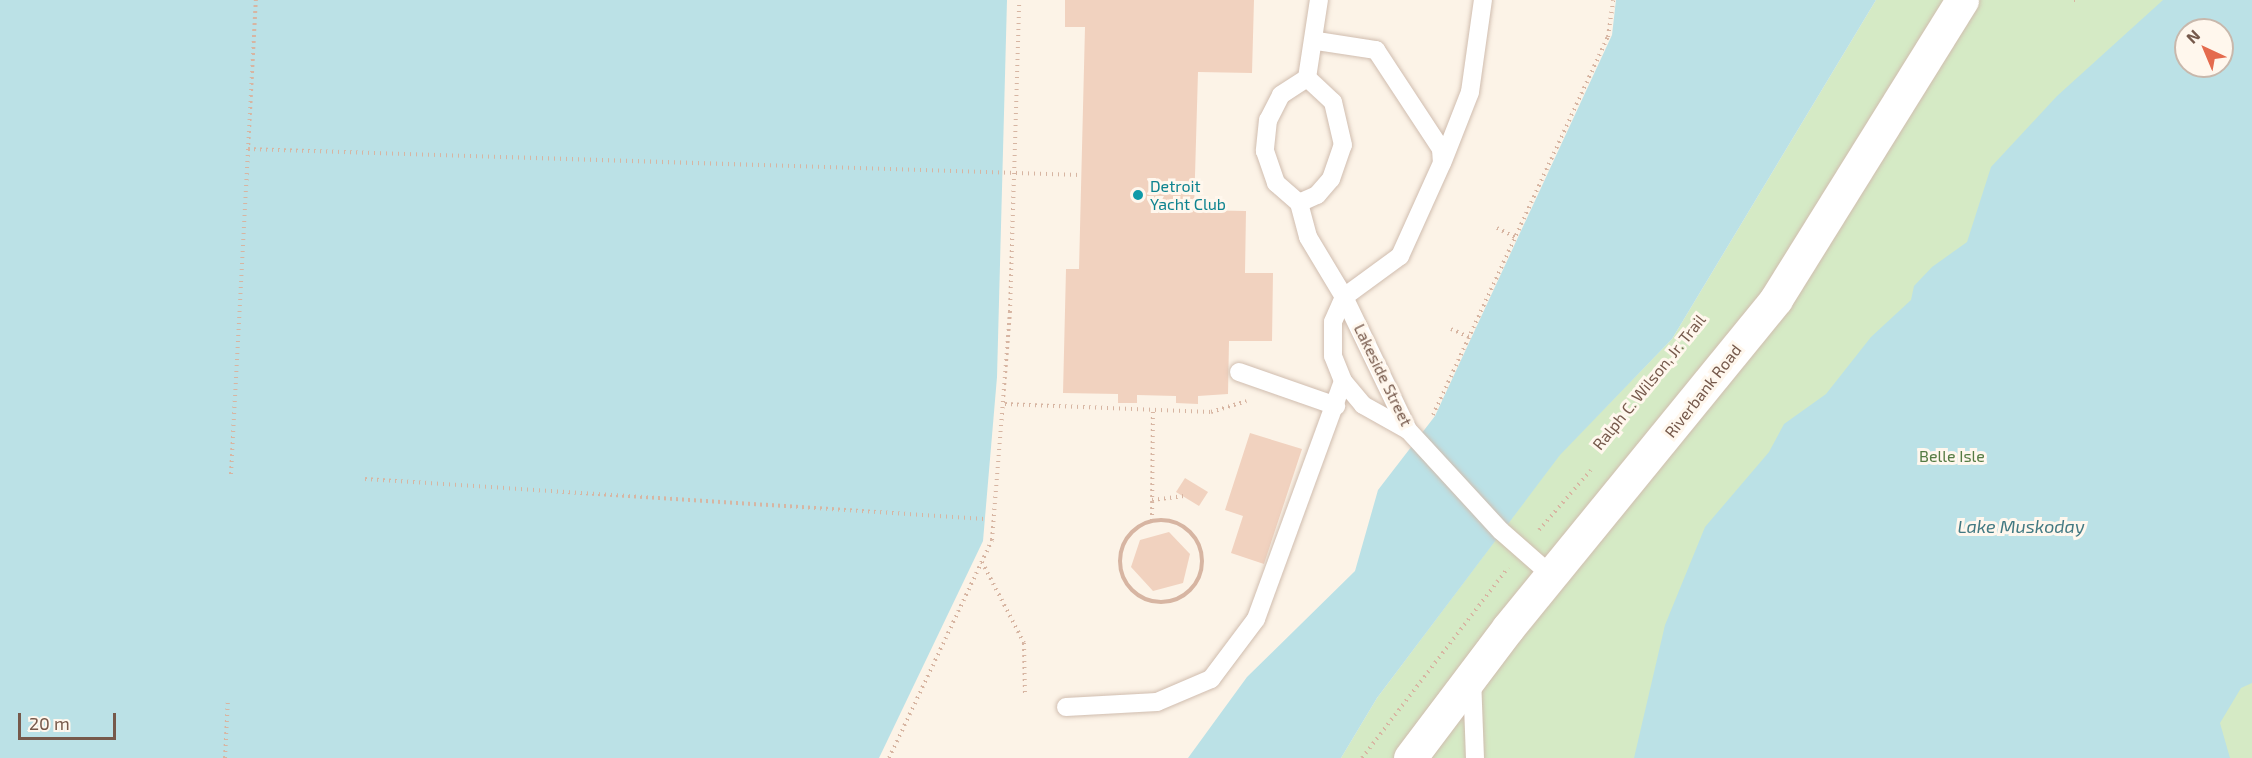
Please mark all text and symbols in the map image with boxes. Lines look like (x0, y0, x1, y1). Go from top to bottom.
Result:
north arrow (2174, 18, 2234, 78)
text: N (2182, 25, 2203, 47)
place label: Detroit Yacht Club (1150, 176, 1226, 214)
marker: Detroit Yacht Club (1131, 188, 1145, 202)
street label: Ralph C. Wilson, Jr. Trail (1588, 310, 1710, 454)
street label: Lakeside Street (1350, 321, 1416, 429)
street label: Riverbank Road (1661, 341, 1745, 441)
park label: Belle Isle (1919, 446, 1985, 466)
water label: Lake Muskoday (1957, 515, 2085, 537)
scale bar (21, 701, 118, 739)
text: 20 m (29, 712, 70, 734)

